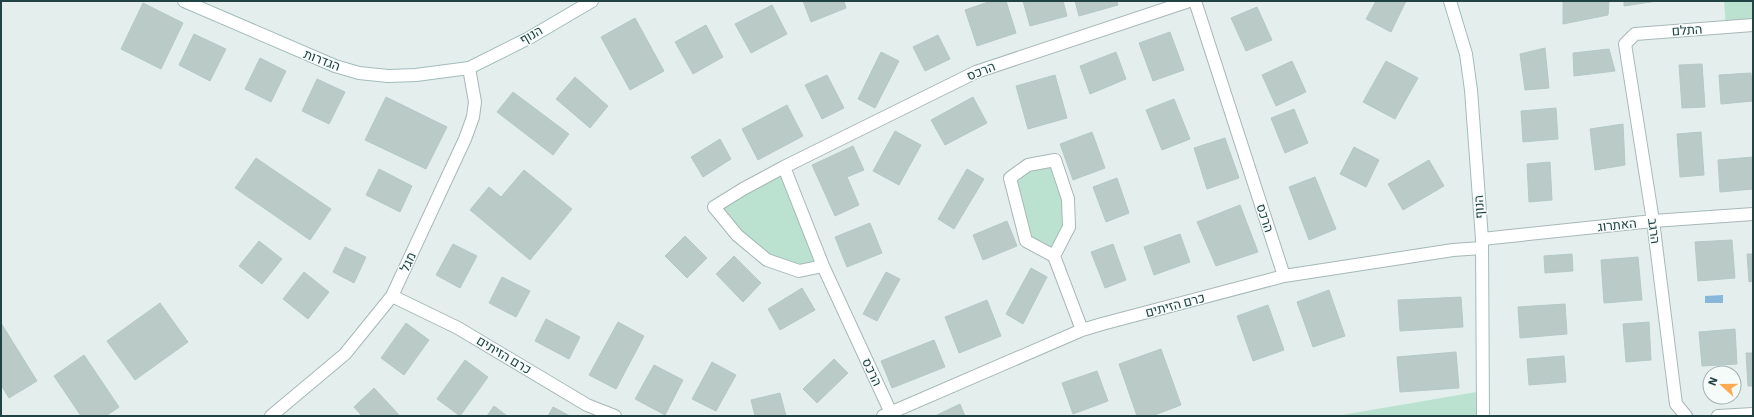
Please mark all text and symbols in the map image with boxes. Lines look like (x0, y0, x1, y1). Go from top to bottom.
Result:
street label: התלם (1671, 20, 1703, 40)
street label: הנוף (516, 22, 546, 48)
street label: הגדרות (301, 45, 343, 75)
street label: הרכס (964, 58, 998, 84)
street label: הנוף (1470, 194, 1488, 220)
street label: הרכס (1252, 201, 1278, 235)
street label: האתרוג (1597, 214, 1637, 236)
street label: הרגב (1644, 217, 1664, 245)
street label: מגל (396, 249, 420, 275)
street label: כרם הזיתים (1143, 289, 1207, 321)
street label: כרם הזיתים (473, 332, 535, 378)
street label: הרכס (858, 355, 886, 389)
north arrow (1702, 365, 1742, 405)
text: N (1705, 375, 1721, 388)

